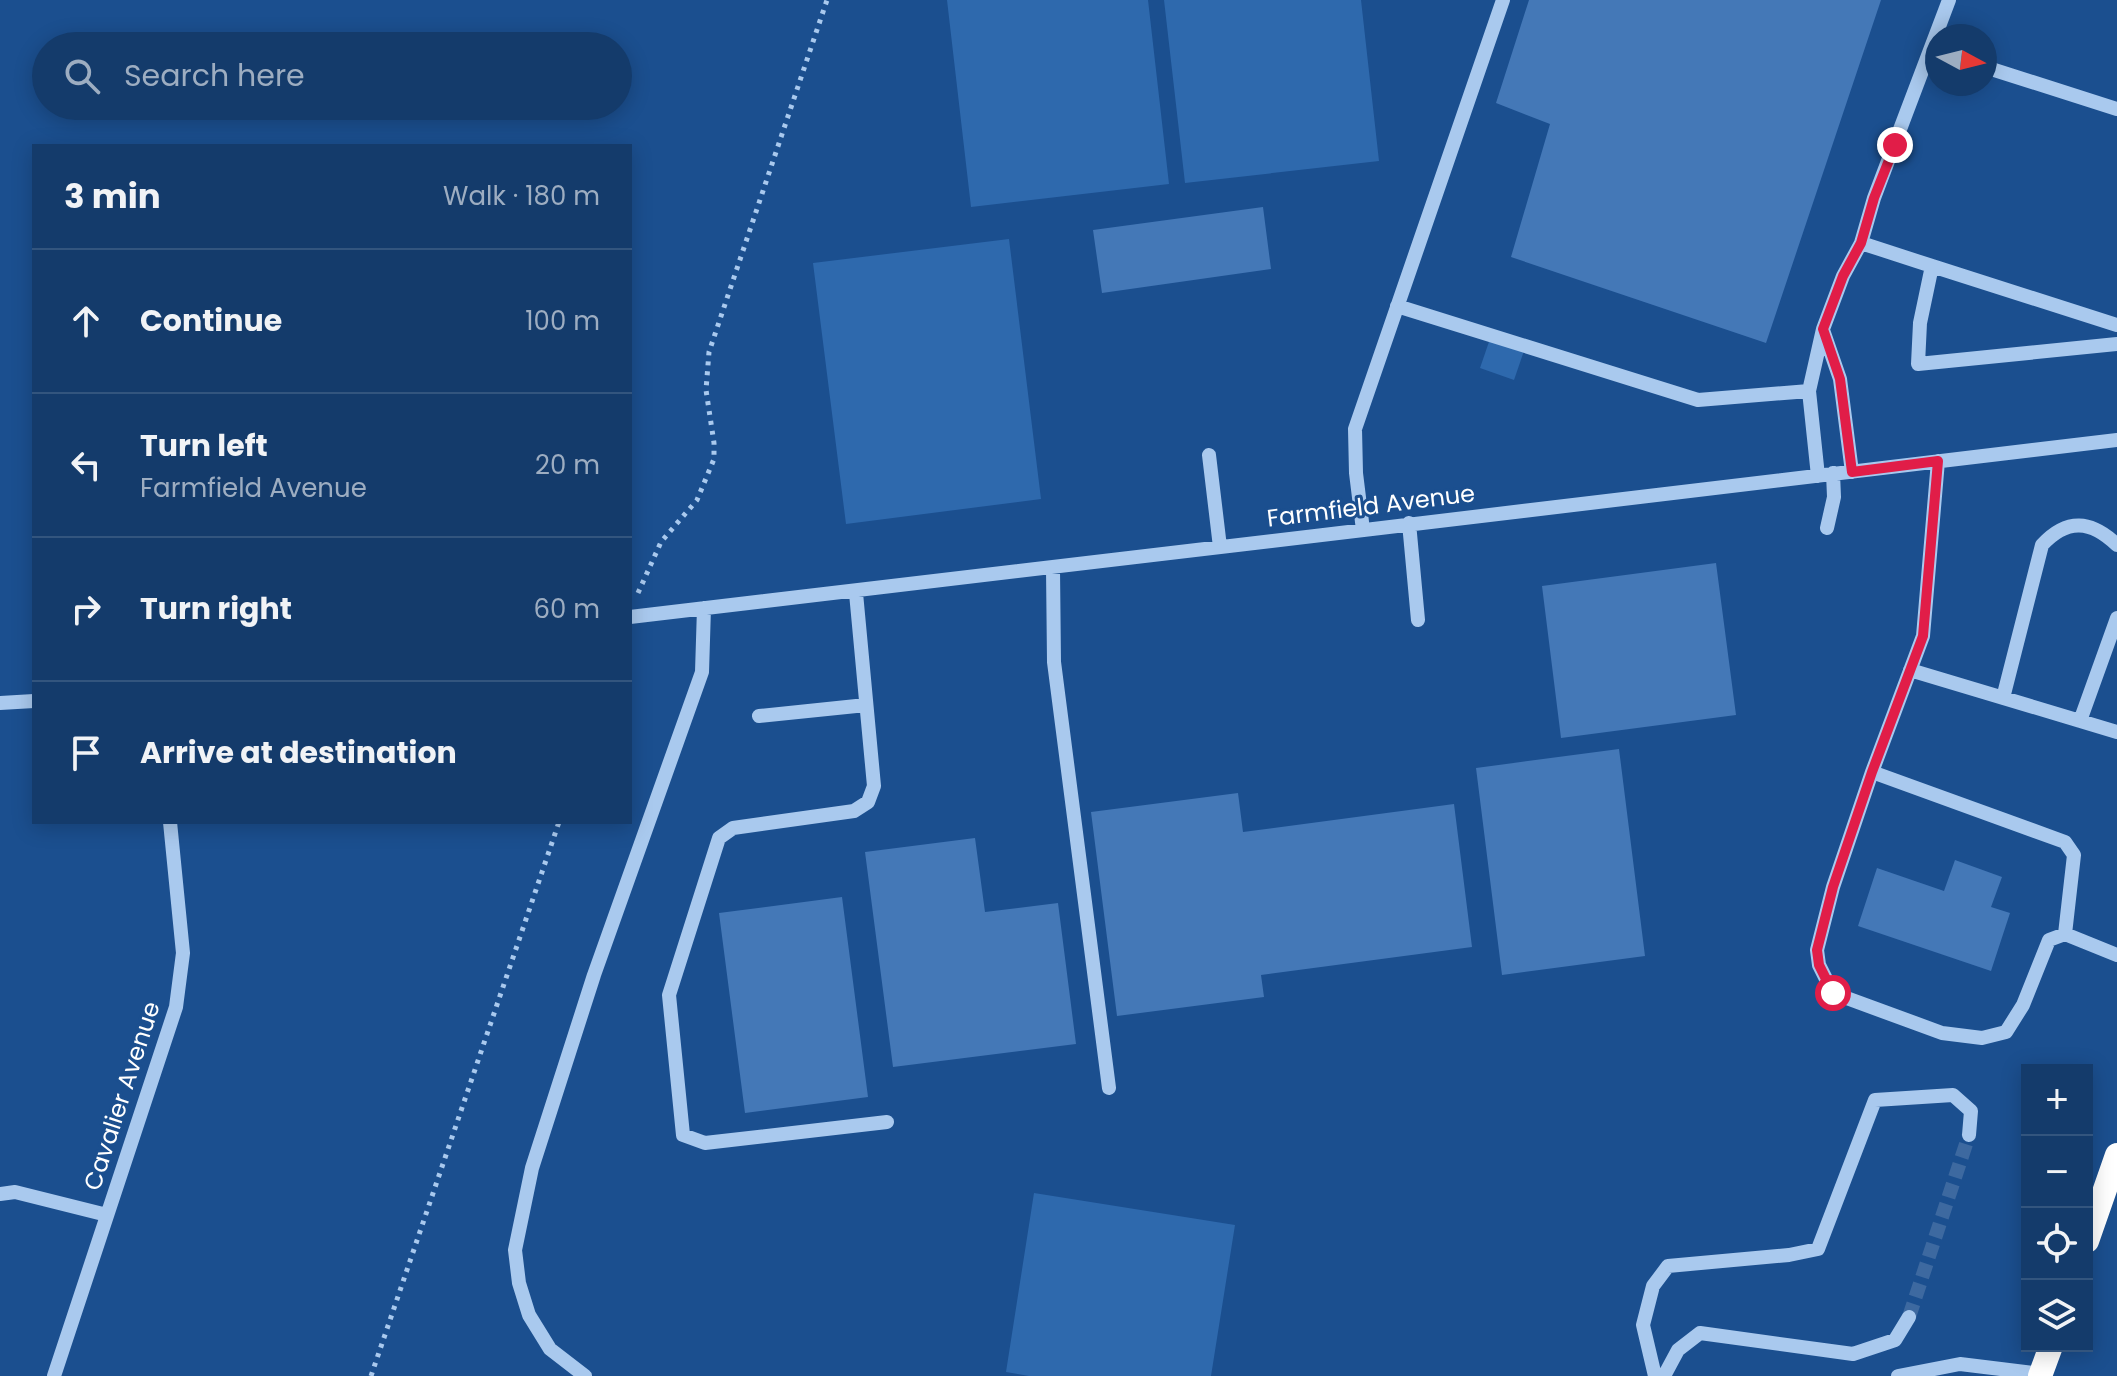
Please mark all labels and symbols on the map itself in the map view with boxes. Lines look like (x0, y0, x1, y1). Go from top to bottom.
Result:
north arrow (1925, 24, 1997, 96)
route end (1877, 127, 1913, 163)
street label: Farmfield Avenue (1265, 476, 1477, 535)
route start (1815, 975, 1851, 1011)
street label: Cavalier Avenue (75, 997, 168, 1194)

